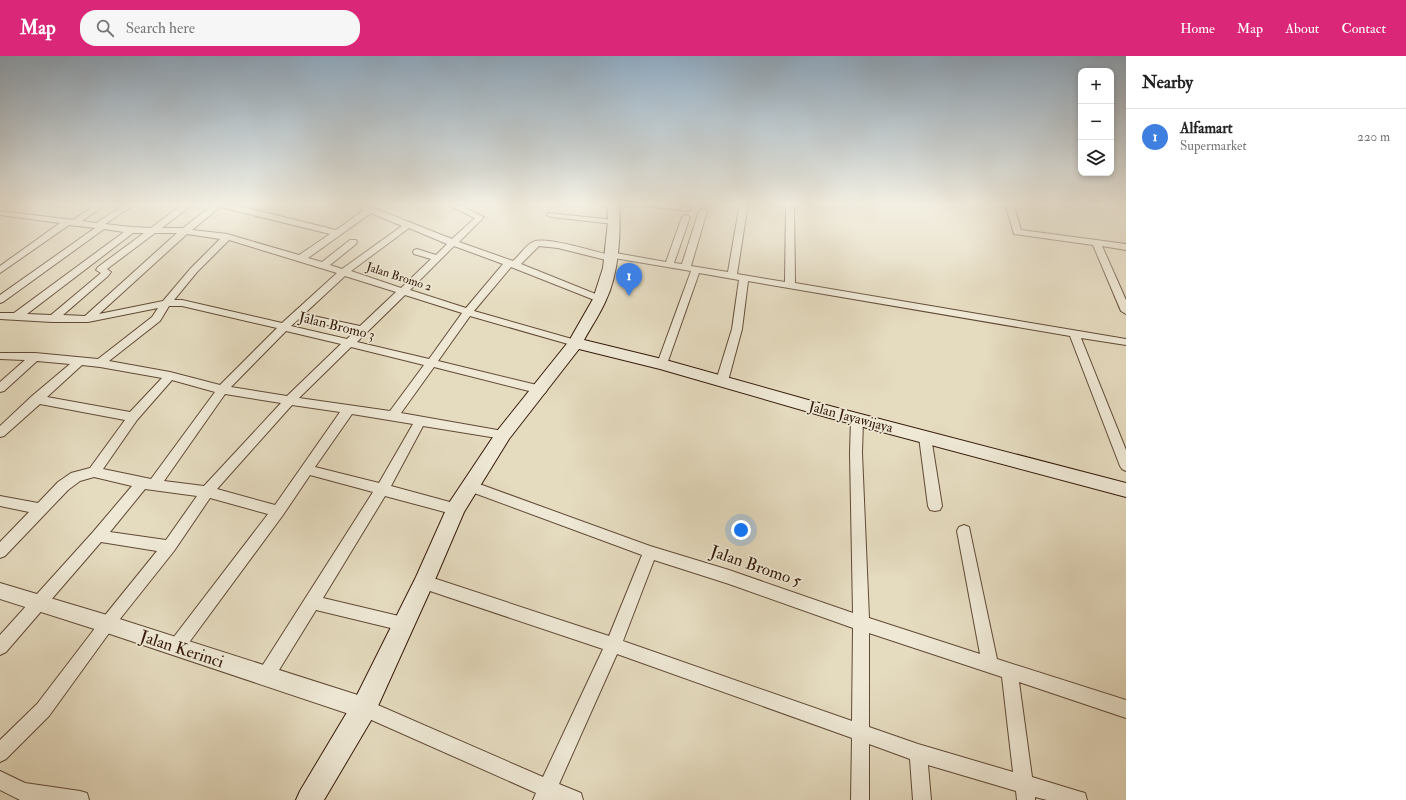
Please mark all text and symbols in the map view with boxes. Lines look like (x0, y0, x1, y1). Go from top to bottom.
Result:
search box (80, 10, 360, 46)
text: Map (20, 16, 56, 40)
icon: search (94, 17, 116, 39)
text: Search here (126, 19, 195, 38)
text: Home (1180, 20, 1215, 37)
text: Map (1237, 20, 1263, 37)
text: About (1285, 20, 1319, 37)
text: Contact (1341, 20, 1386, 37)
map controls (1078, 68, 1114, 176)
button: + (1078, 68, 1114, 104)
text: Nearby (1142, 72, 1193, 93)
button: − (1078, 104, 1114, 140)
text: Alfamart (1180, 119, 1233, 138)
text: 1 (1153, 129, 1157, 145)
text: 220 m (1357, 129, 1390, 145)
text: Supermarket (1180, 138, 1247, 154)
button: layers (1078, 140, 1114, 176)
street label: Jalan Bromo 2 (363, 259, 434, 295)
pin: 1 (616, 263, 642, 296)
street label: Jalan Bromo 3 (296, 308, 377, 344)
street label: Jalan Jayawijaya (806, 397, 895, 437)
your location (731, 520, 751, 540)
street label: Jalan Bromo 5 (706, 540, 805, 593)
street label: Jalan Kerinci (136, 625, 227, 674)

